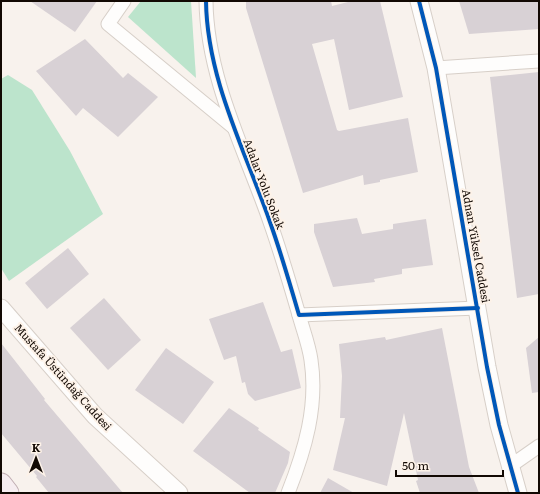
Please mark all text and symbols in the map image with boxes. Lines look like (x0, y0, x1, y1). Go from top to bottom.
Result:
street label: Adalar Yolu Sokak (240, 136, 290, 231)
street label: Adnan Yüksel Caddesi (459, 188, 495, 304)
street label: Mustafa Üstündağ Caddesi (11, 319, 116, 433)
north arrow (16, 438, 56, 478)
text: K (32, 439, 41, 455)
scale bar (396, 452, 503, 478)
text: 50 m (402, 456, 429, 474)

